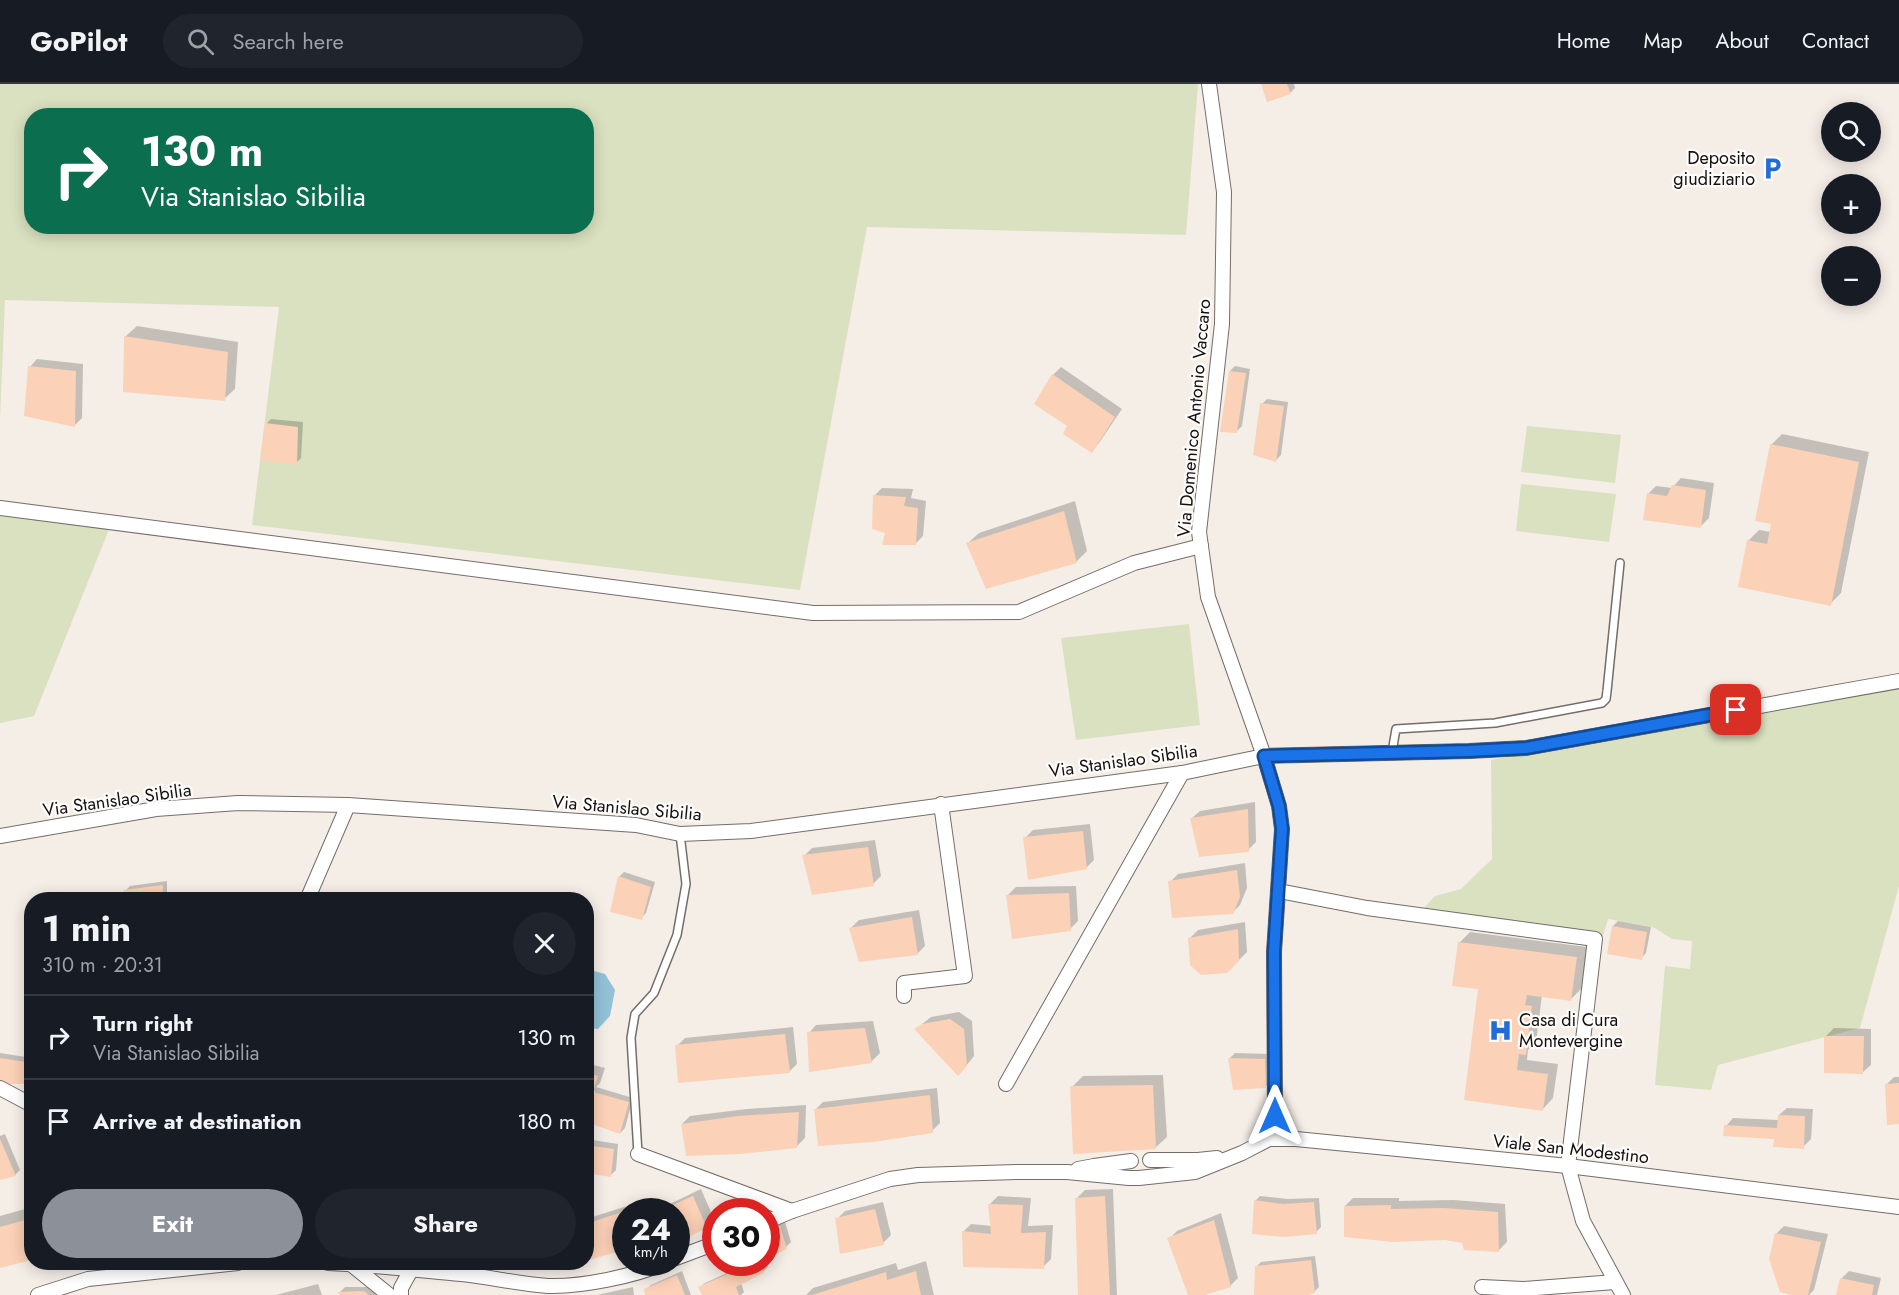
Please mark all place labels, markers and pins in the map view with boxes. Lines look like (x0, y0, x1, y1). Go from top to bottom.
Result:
place label: Deposito giudiziario (1673, 145, 1755, 192)
parking icon: Deposito giudiziario (1760, 155, 1786, 181)
pin (1710, 684, 1761, 735)
place label: Casa di Cura Montevergine (1519, 1007, 1623, 1054)
hospital icon: Casa di Cura Montevergine (1488, 1017, 1514, 1043)

